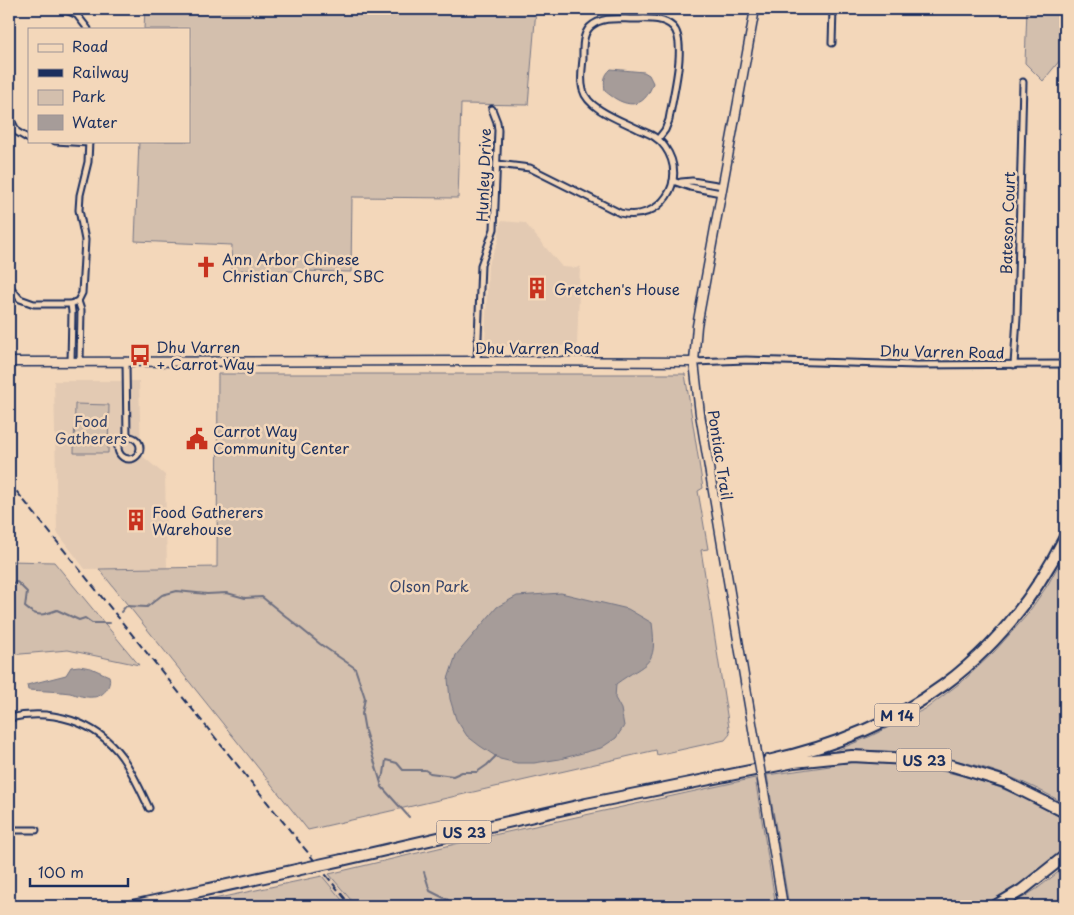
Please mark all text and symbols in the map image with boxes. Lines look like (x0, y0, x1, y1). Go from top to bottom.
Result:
legend (28, 28, 190, 142)
text: Road (72, 34, 108, 57)
text: Railway (72, 60, 129, 83)
text: Park (72, 84, 106, 107)
text: Water (72, 110, 117, 133)
street label: Hunley Drive (470, 128, 496, 222)
street label: Bateson Court (994, 171, 1020, 275)
place label: Ann Arbor Chinese Christian Church, SBC (222, 247, 384, 287)
church icon: Ann Arbor Chinese Christian Church, SBC (193, 254, 219, 280)
building icon: Gretchen's House (524, 275, 550, 301)
place label: Gretchen's House (554, 277, 680, 300)
place label: Dhu Varren + Carrot Way (156, 335, 255, 375)
street label: Dhu Varren Road (474, 336, 600, 359)
street label: Dhu Varren Road (879, 338, 1005, 364)
bus stop icon: Dhu Varren + Carrot Way (127, 342, 153, 368)
street label: Pontiac Trail (703, 408, 739, 502)
park label: Food Gatherers (55, 409, 127, 449)
place label: Carrot Way Community Center (213, 419, 349, 459)
public building icon: Carrot Way Community Center (184, 426, 210, 452)
place label: Food Gatherers Warehouse (152, 500, 264, 540)
building icon: Food Gatherers Warehouse (123, 507, 149, 533)
park label: Olson Park (389, 574, 469, 597)
road number: M 14 (874, 704, 920, 726)
road number: US 23 (896, 748, 952, 772)
road number: US 23 (436, 820, 492, 844)
scale bar (30, 855, 128, 887)
text: 100 m (38, 860, 84, 883)

